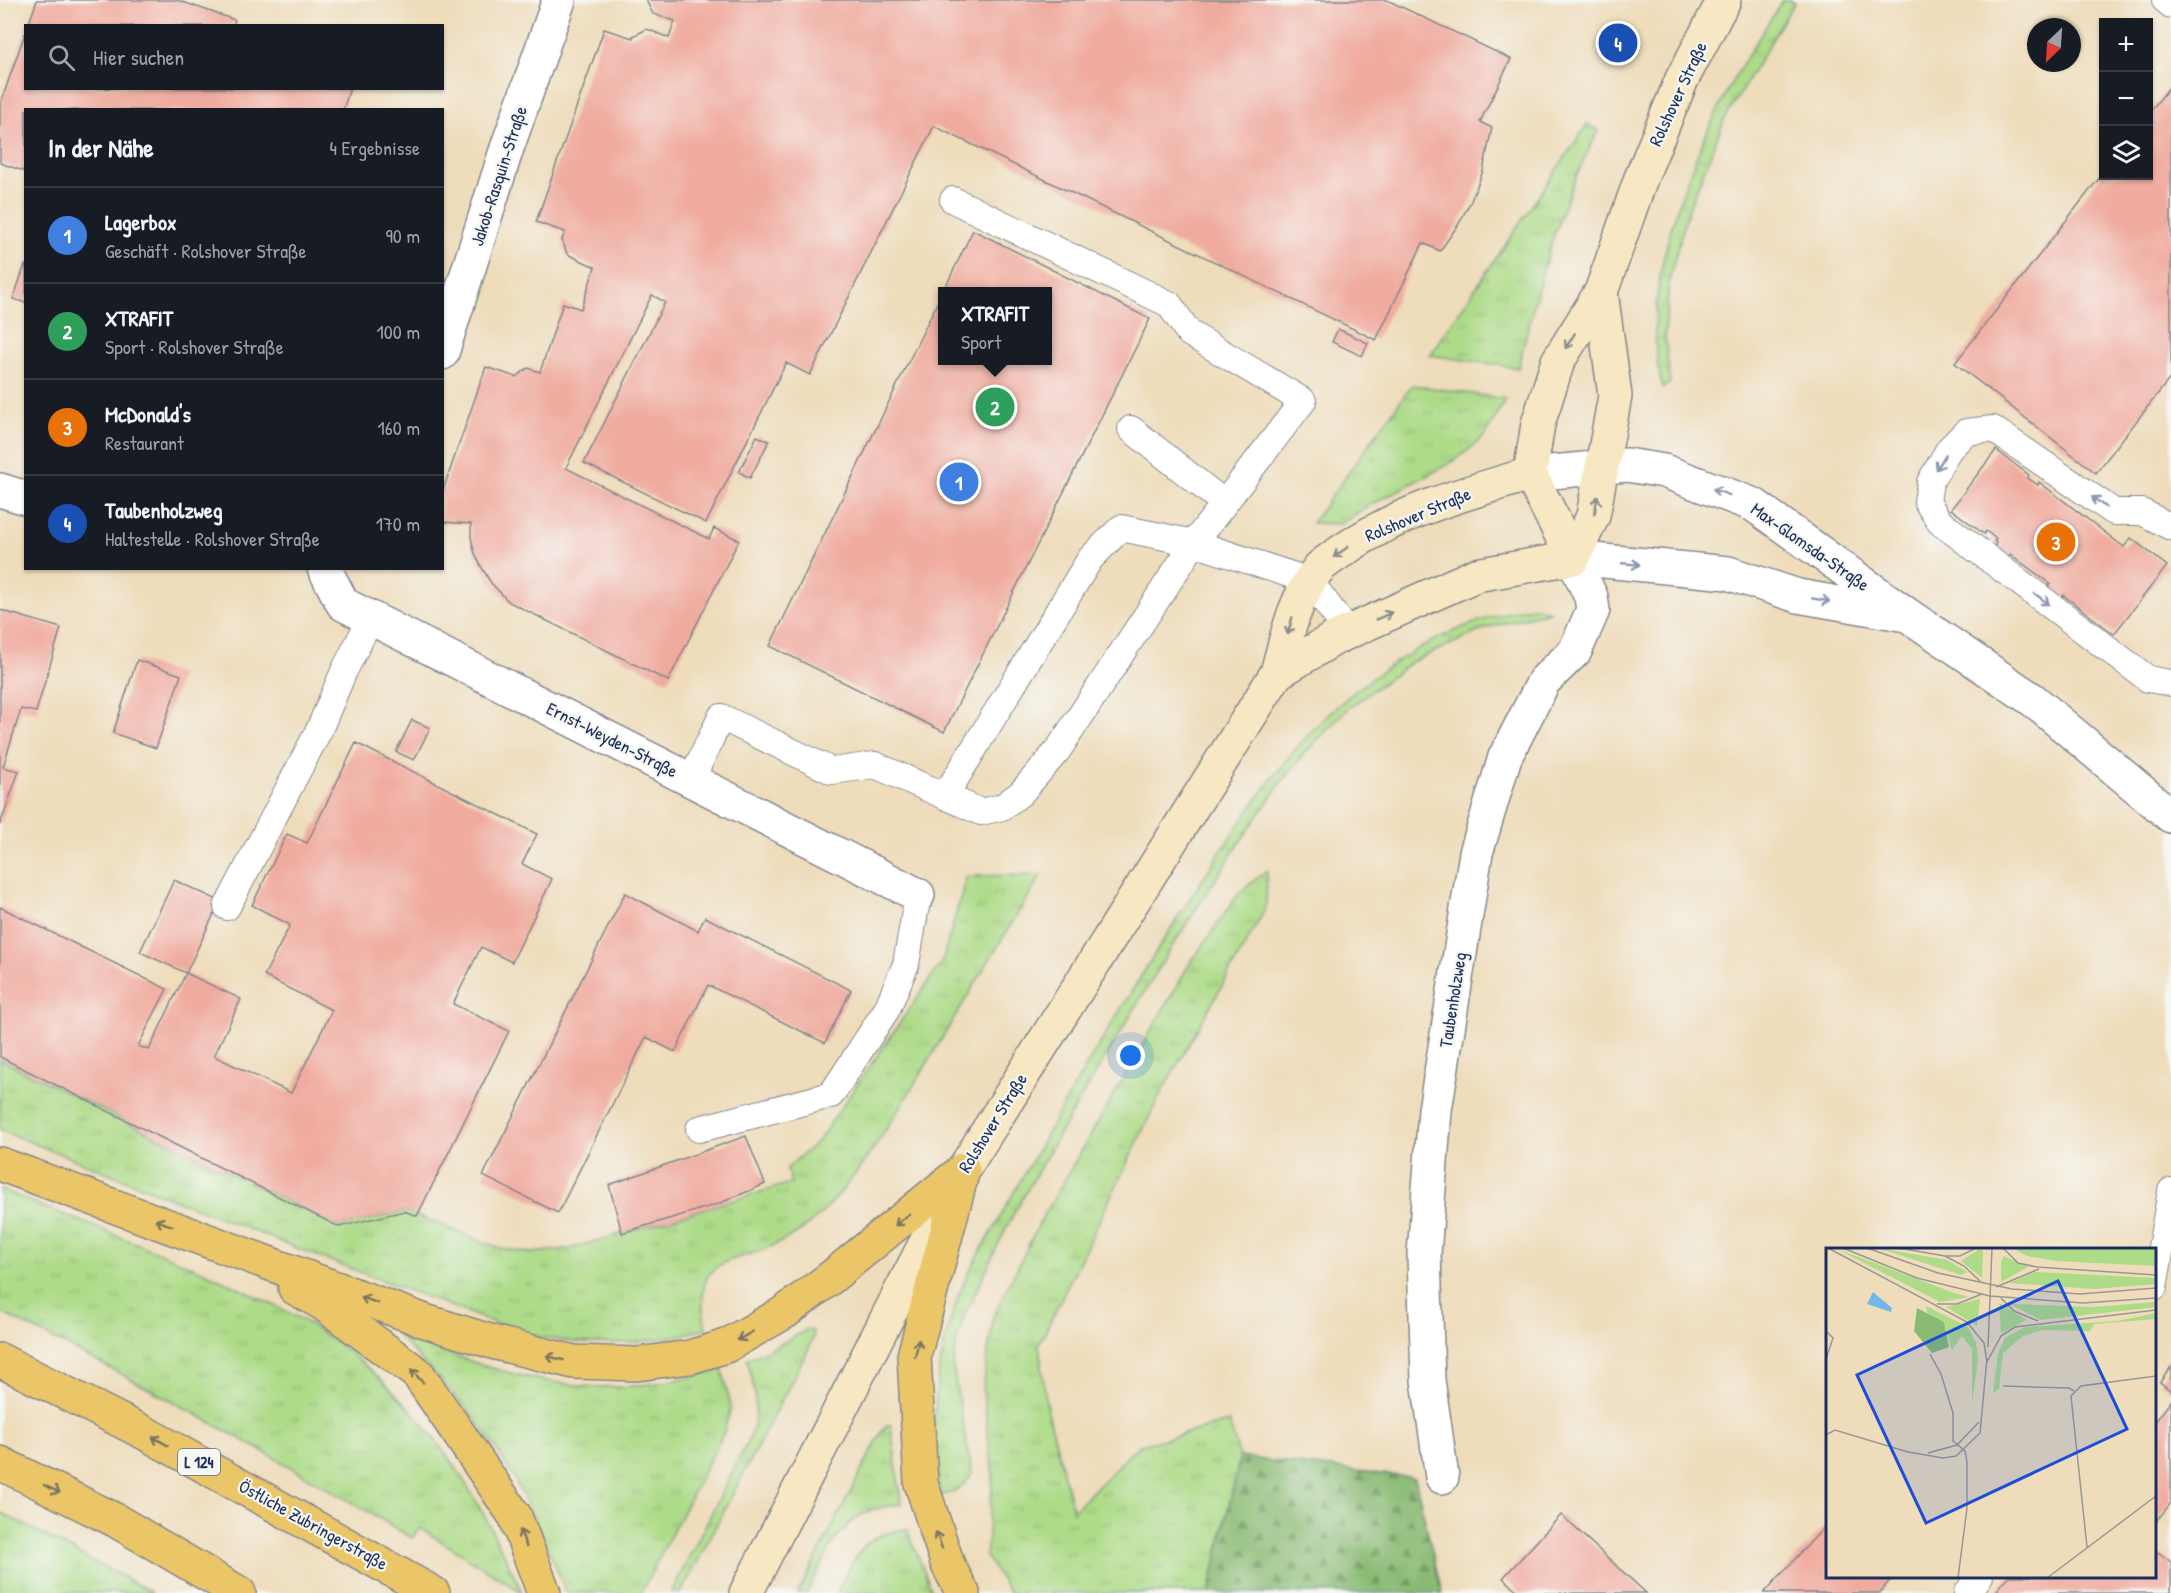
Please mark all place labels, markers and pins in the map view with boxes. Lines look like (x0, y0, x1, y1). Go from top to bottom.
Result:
pin: 4 (1598, 20, 1638, 66)
pin: 2 (976, 384, 1014, 430)
pin: 1 (940, 460, 978, 504)
pin: 3 (2036, 520, 2076, 564)

